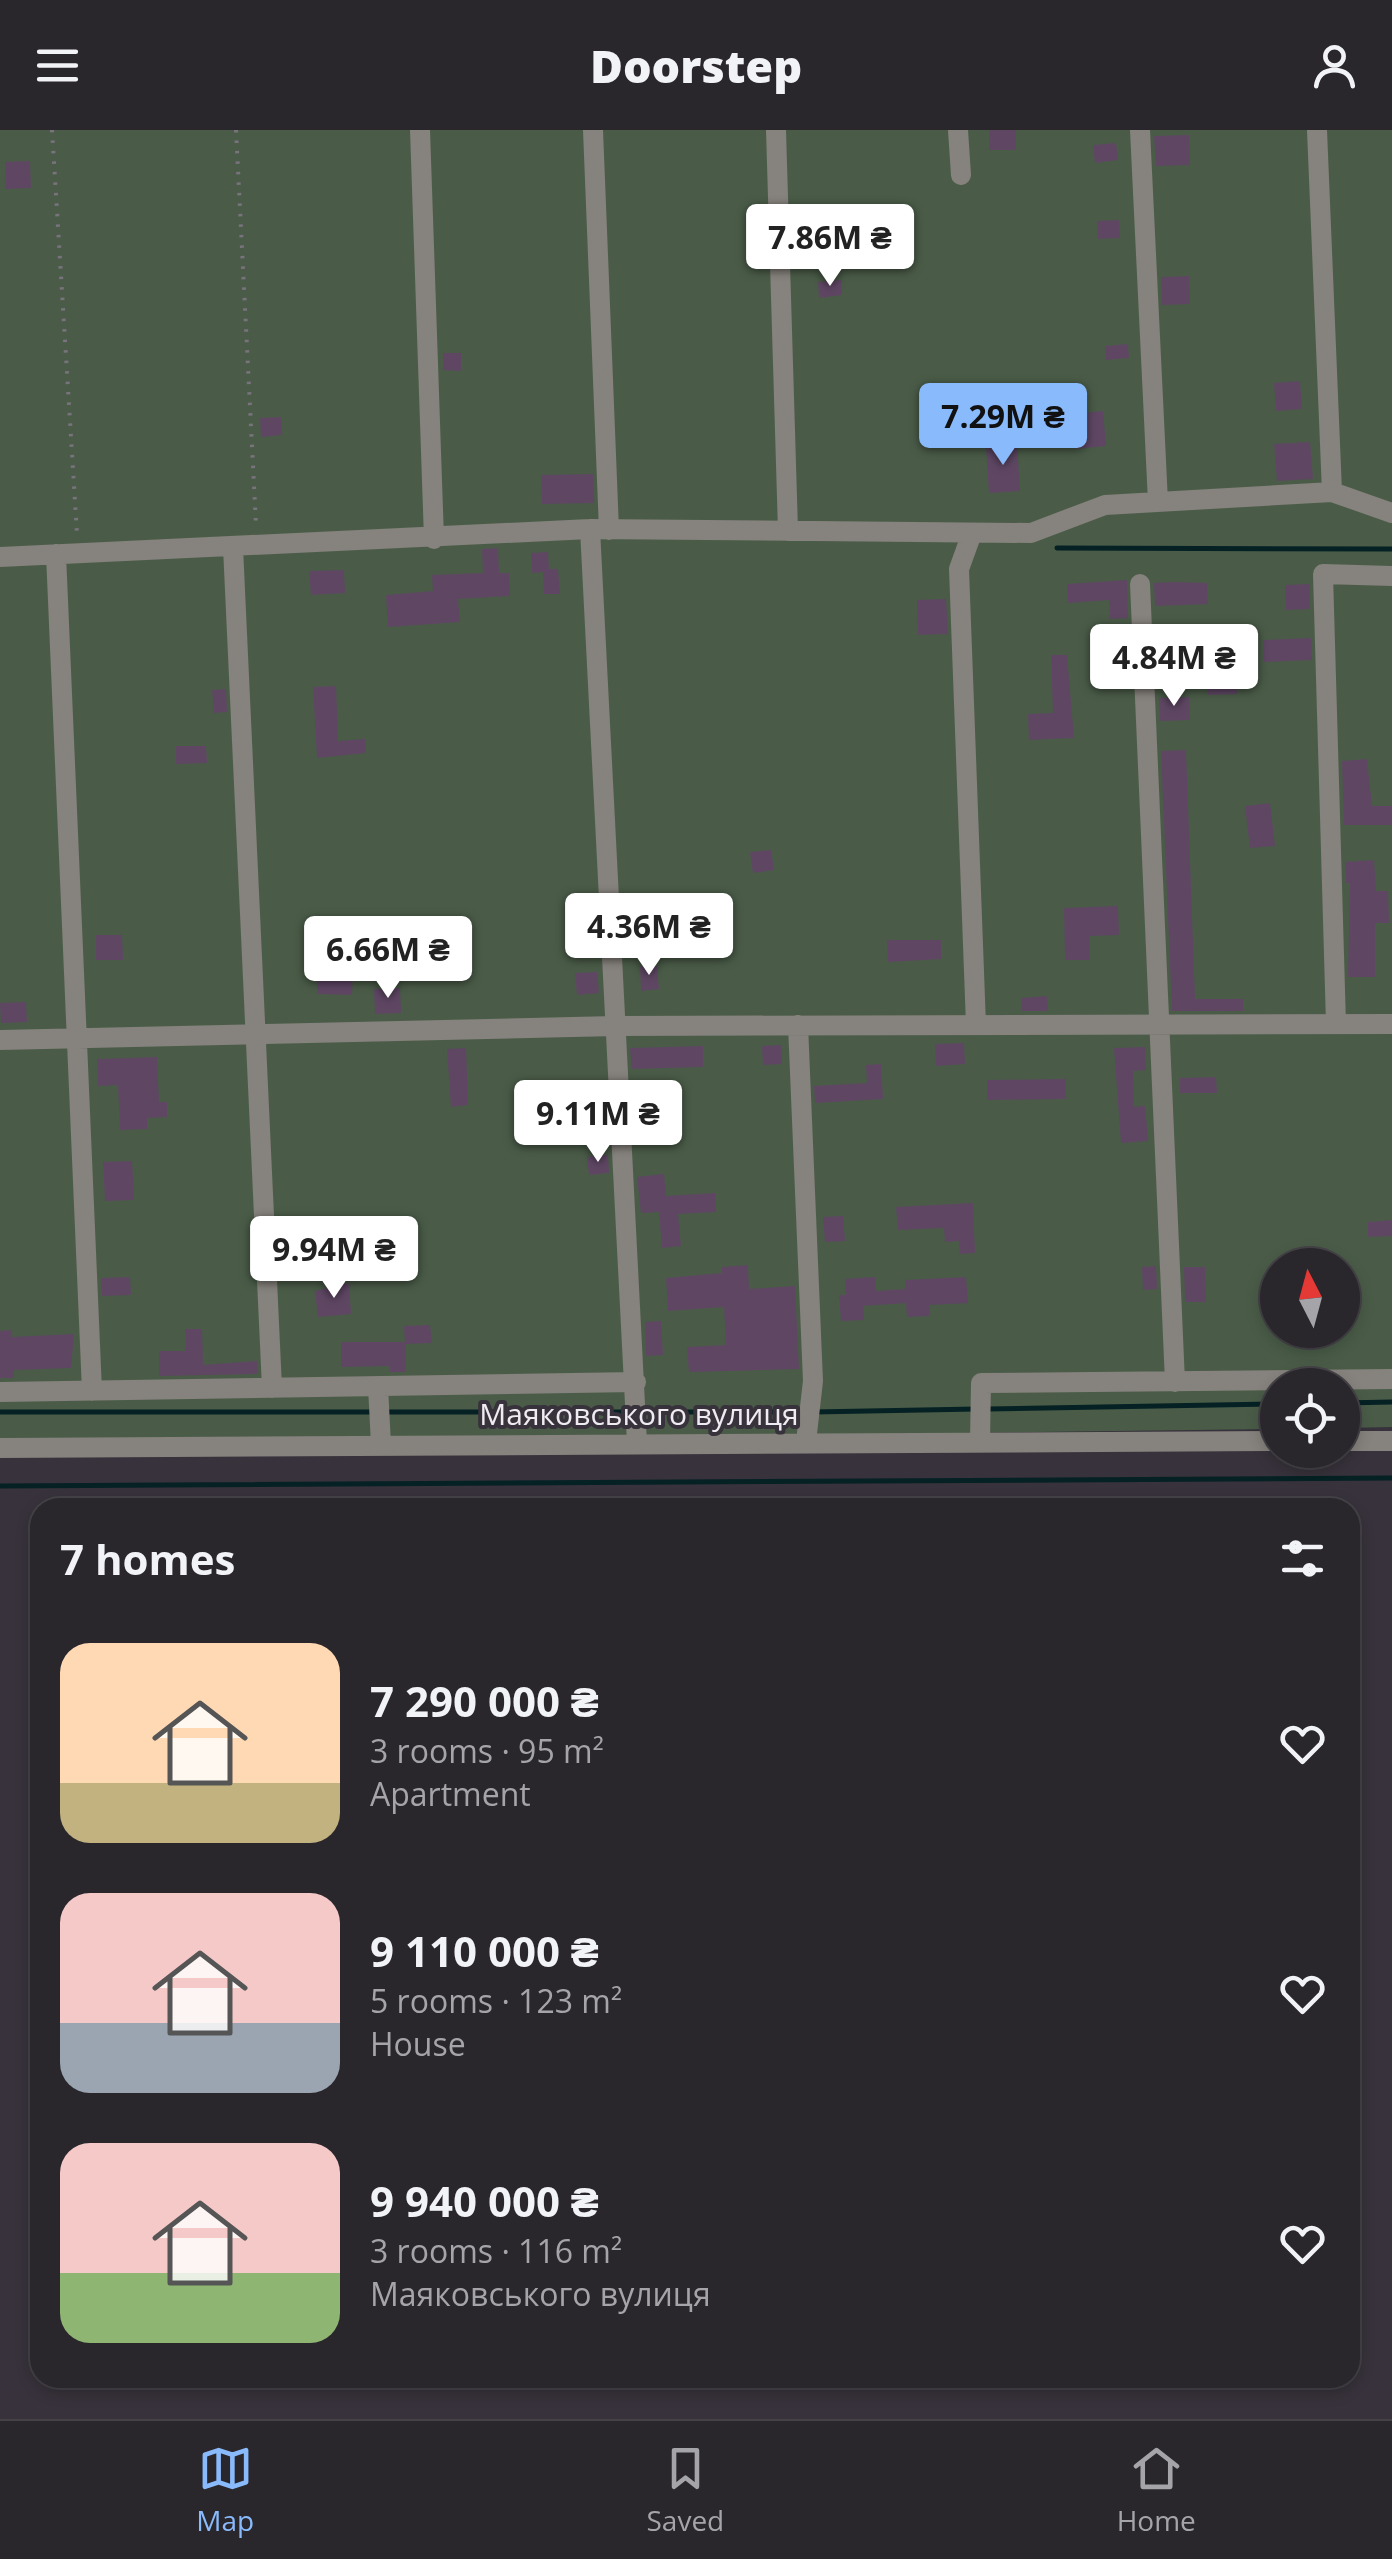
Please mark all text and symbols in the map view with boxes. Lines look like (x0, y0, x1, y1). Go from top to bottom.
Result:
text: Doorstep (590, 35, 802, 96)
icon: menu (30, 38, 85, 93)
icon: person (1307, 38, 1362, 93)
pin: 7.86M ₴ (738, 204, 922, 289)
text: 7.86M ₴ (768, 215, 892, 258)
pin: 7.29M ₴ (911, 383, 1095, 468)
text: 7.29M ₴ (941, 394, 1065, 437)
pin: 4.84M ₴ (1082, 624, 1266, 709)
text: 4.84M ₴ (1112, 635, 1236, 678)
pin: 4.36M ₴ (557, 893, 741, 978)
text: 4.36M ₴ (587, 904, 711, 947)
pin: 6.66M ₴ (296, 916, 480, 1001)
text: 6.66M ₴ (326, 927, 450, 970)
pin: 9.11M ₴ (506, 1080, 690, 1165)
text: 9.11M ₴ (536, 1091, 660, 1134)
pin: 9.94M ₴ (242, 1216, 426, 1301)
text: 9.94M ₴ (272, 1227, 396, 1270)
north arrow (1260, 1248, 1360, 1348)
map controls (1260, 1248, 1360, 1468)
button: locate (1260, 1368, 1360, 1468)
street label: Маяковського вулиця (479, 1393, 799, 1434)
text: 7 homes (60, 1530, 235, 1587)
icon: filters (1275, 1531, 1330, 1586)
text: 7 290 000 ₴ (370, 1672, 599, 1729)
icon: home (140, 1683, 260, 1803)
icon: heart (1275, 1716, 1330, 1771)
text: 3 rooms · 95 m² (370, 1729, 604, 1772)
text: Apartment (370, 1772, 531, 1815)
text: 9 110 000 ₴ (370, 1922, 599, 1979)
icon: home (140, 1933, 260, 2053)
icon: heart (1275, 1966, 1330, 2021)
text: 5 rooms · 123 m² (370, 1979, 622, 2022)
text: House (370, 2022, 466, 2065)
text: 9 940 000 ₴ (370, 2172, 599, 2229)
icon: home (140, 2183, 260, 2303)
icon: heart (1275, 2216, 1330, 2271)
text: 3 rooms · 116 m² (370, 2229, 622, 2272)
text: Маяковського вулиця (370, 2272, 711, 2315)
tab: Map (196, 2441, 254, 2539)
tab: Saved (646, 2441, 724, 2539)
tab: Home (1117, 2441, 1196, 2539)

